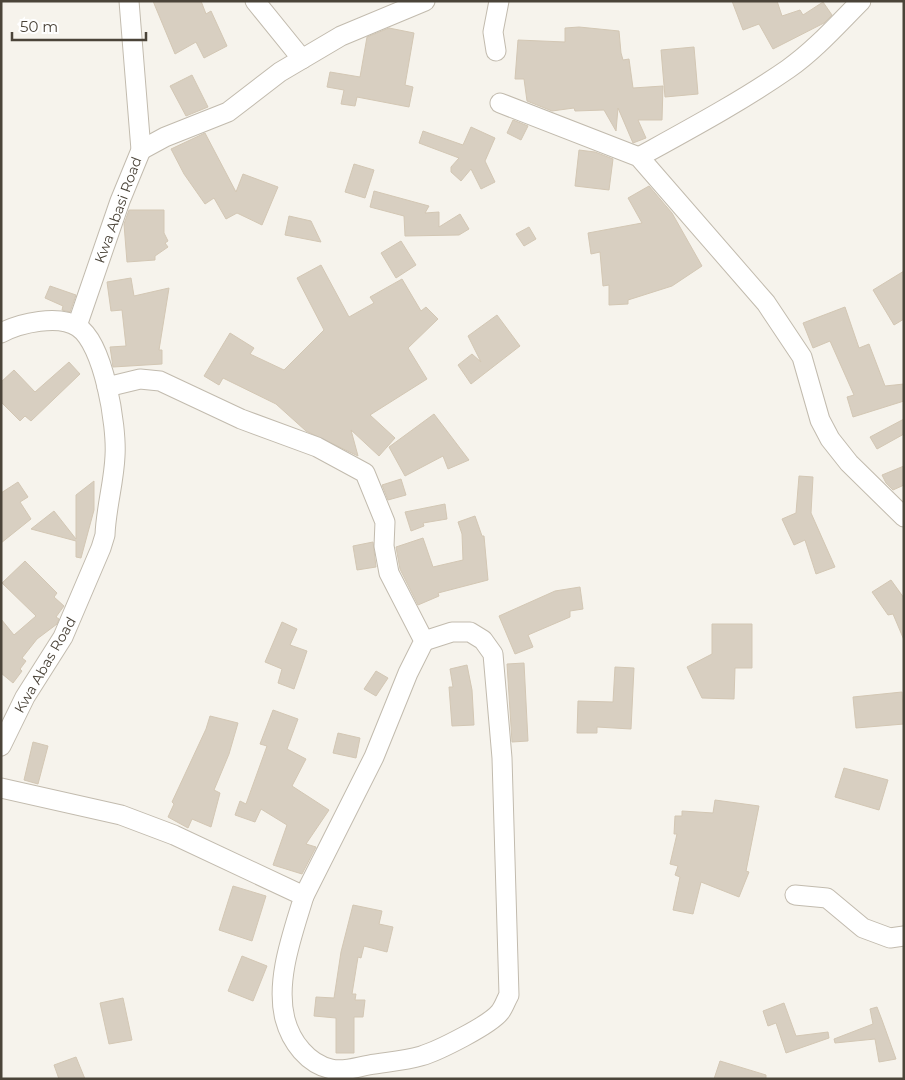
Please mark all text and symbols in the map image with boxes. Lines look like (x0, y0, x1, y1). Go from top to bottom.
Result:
scale bar (12, 10, 146, 42)
text: 50 m (20, 17, 58, 36)
street label: Kwa Abasi Road (90, 154, 146, 266)
street label: Kwa Abas Road (10, 614, 80, 716)

